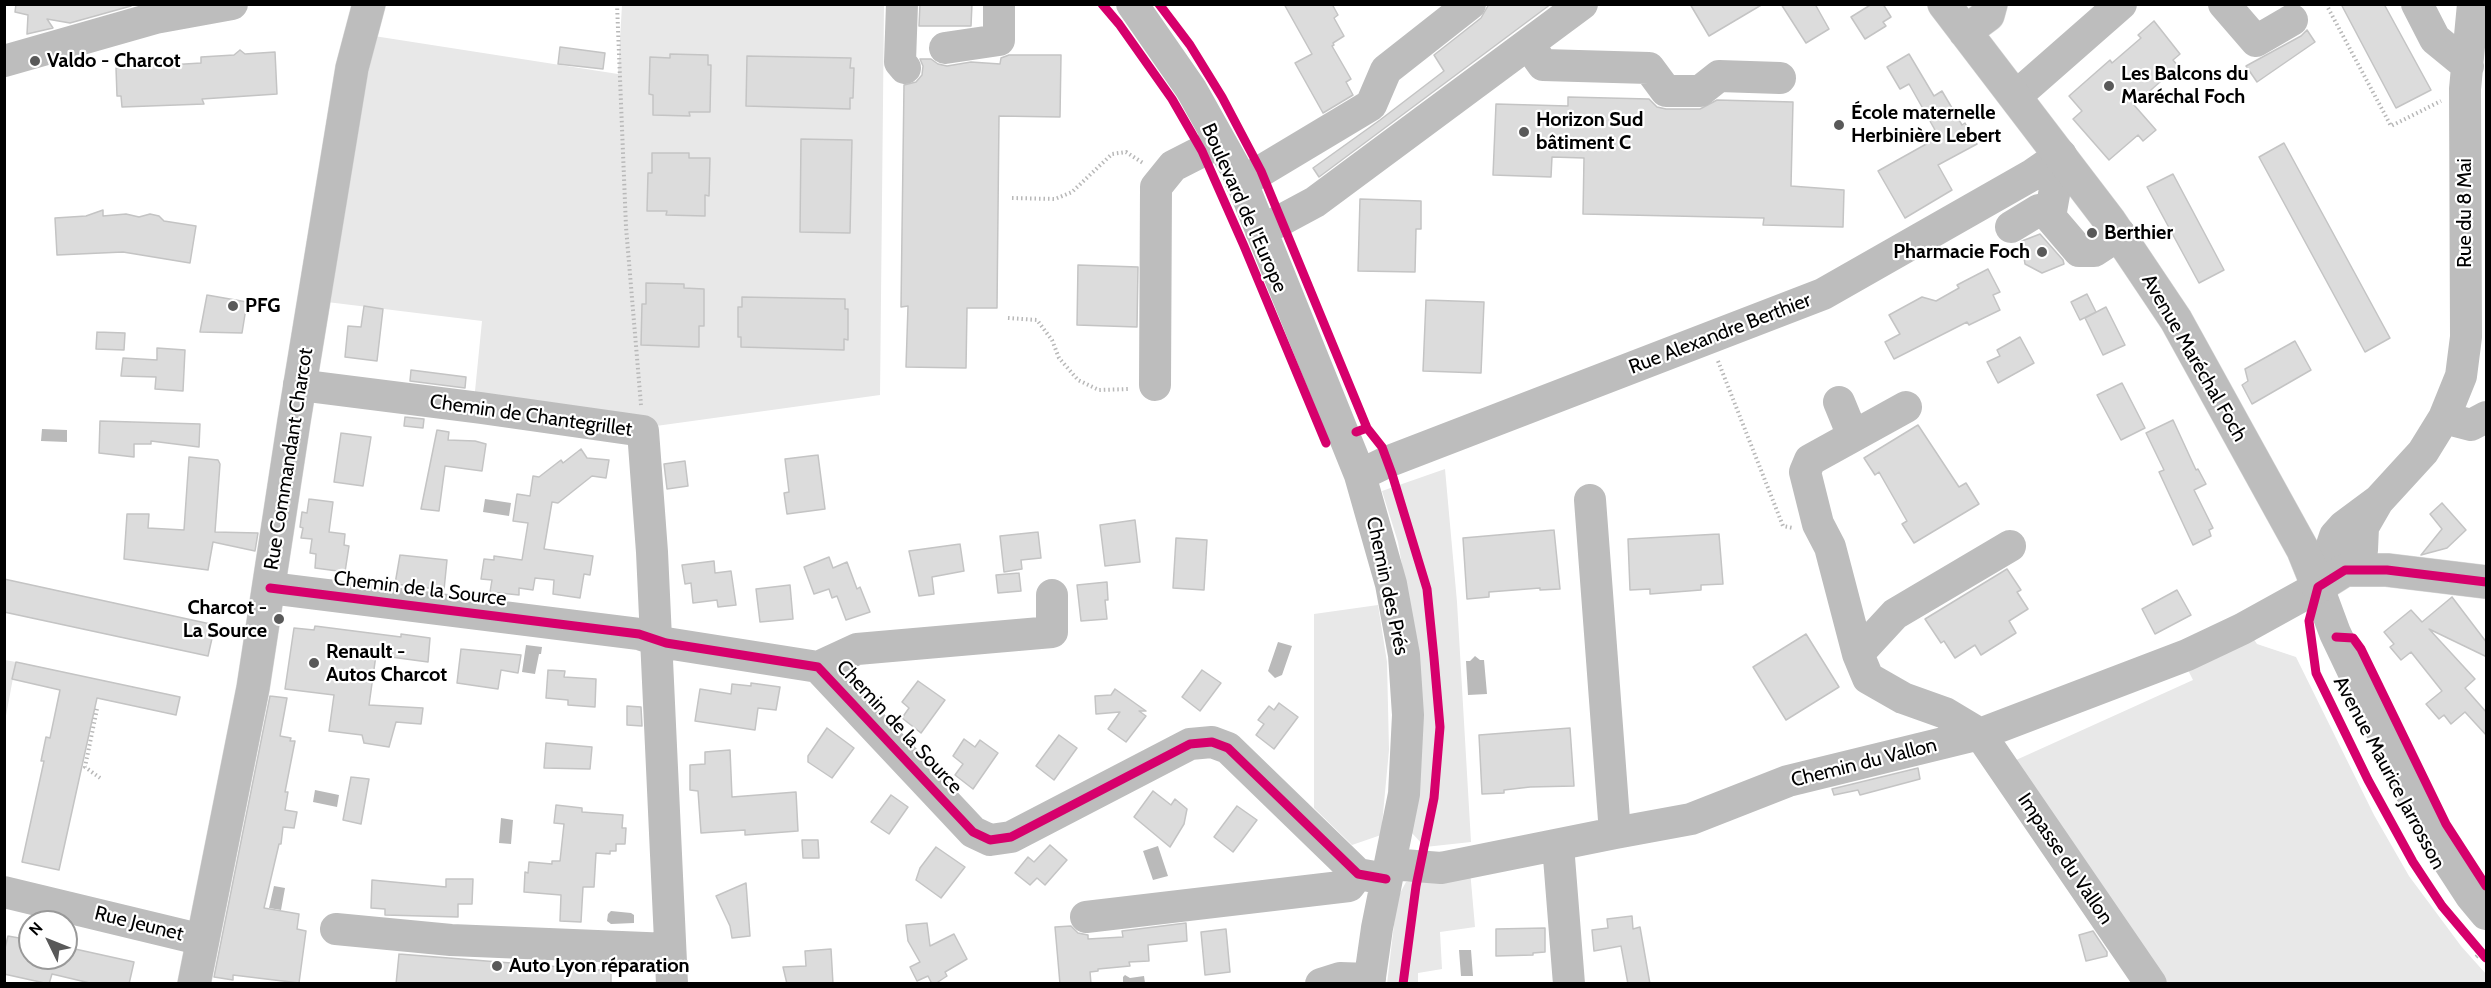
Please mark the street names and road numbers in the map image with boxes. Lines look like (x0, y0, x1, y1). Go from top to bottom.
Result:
street label: Boulevard de l'Europe (1196, 120, 1292, 296)
street label: Rue du 8 Mai (2453, 158, 2477, 268)
street label: Avenue Maréchal Foch (2136, 270, 2252, 446)
street label: Rue Alexandre Berthier (1626, 288, 1814, 380)
street label: Rue Commandant Charcot (260, 346, 318, 572)
street label: Chemin de Chantegrillet (428, 390, 634, 442)
street label: Chemin des Prés (1361, 515, 1413, 657)
street label: Chemin de la Source (332, 566, 508, 612)
street label: Chemin de la Source (831, 655, 967, 799)
street label: Avenue Maurice Jarrosson (2328, 672, 2450, 874)
street label: Chemin du Vallon (1789, 733, 1939, 793)
street label: Impasse du Vallon (2012, 789, 2118, 929)
street label: Rue Jeunet (92, 901, 186, 947)

